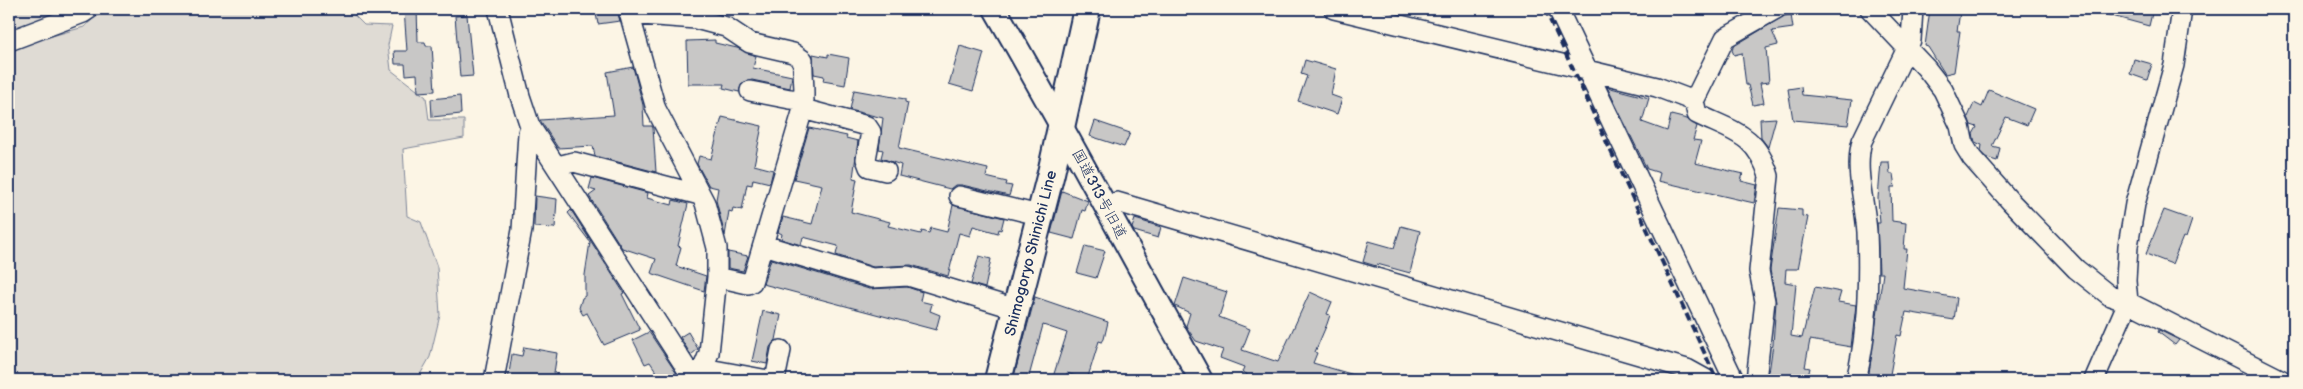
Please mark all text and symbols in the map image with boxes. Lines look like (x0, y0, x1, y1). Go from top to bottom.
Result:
street label: 国道313号旧道 (1067, 146, 1131, 242)
street label: Shimogoryo Shinichi Line (1000, 168, 1061, 338)

